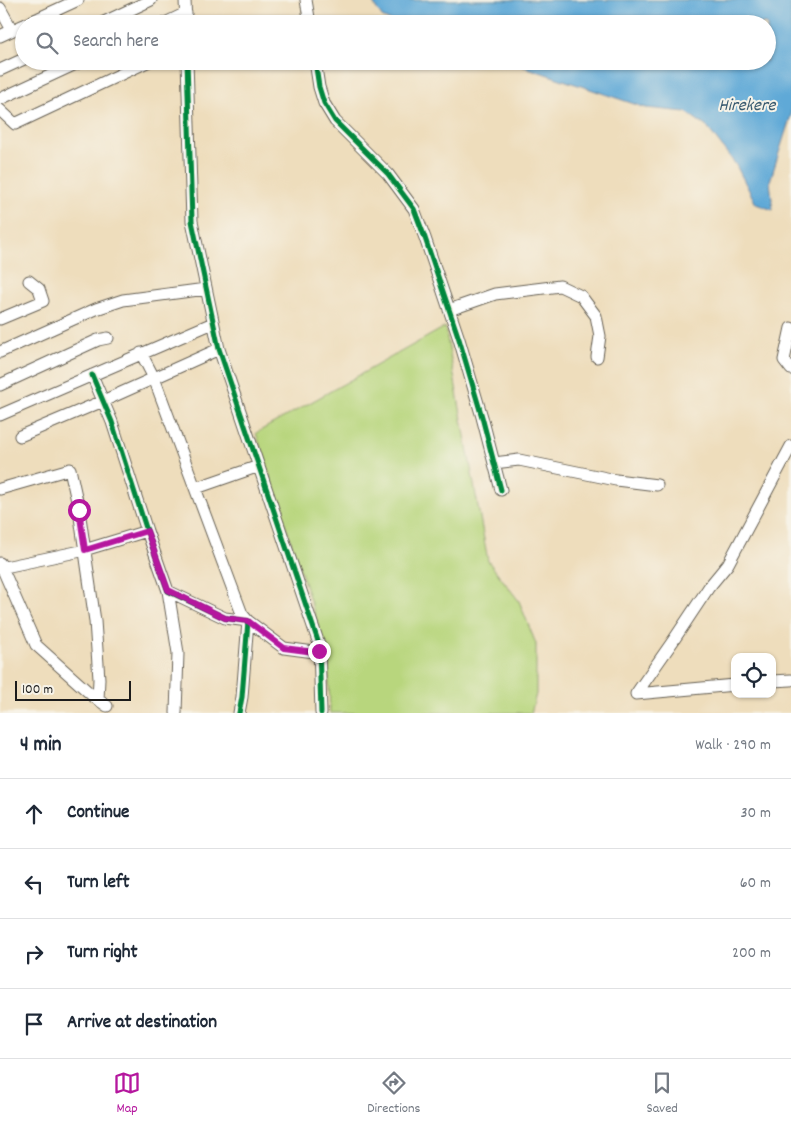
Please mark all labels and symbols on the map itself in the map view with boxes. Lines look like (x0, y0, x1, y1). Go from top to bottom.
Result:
water label: Hirekere (718, 94, 777, 119)
route start (68, 499, 91, 522)
route end (308, 640, 331, 663)
scale bar (15, 678, 131, 701)

